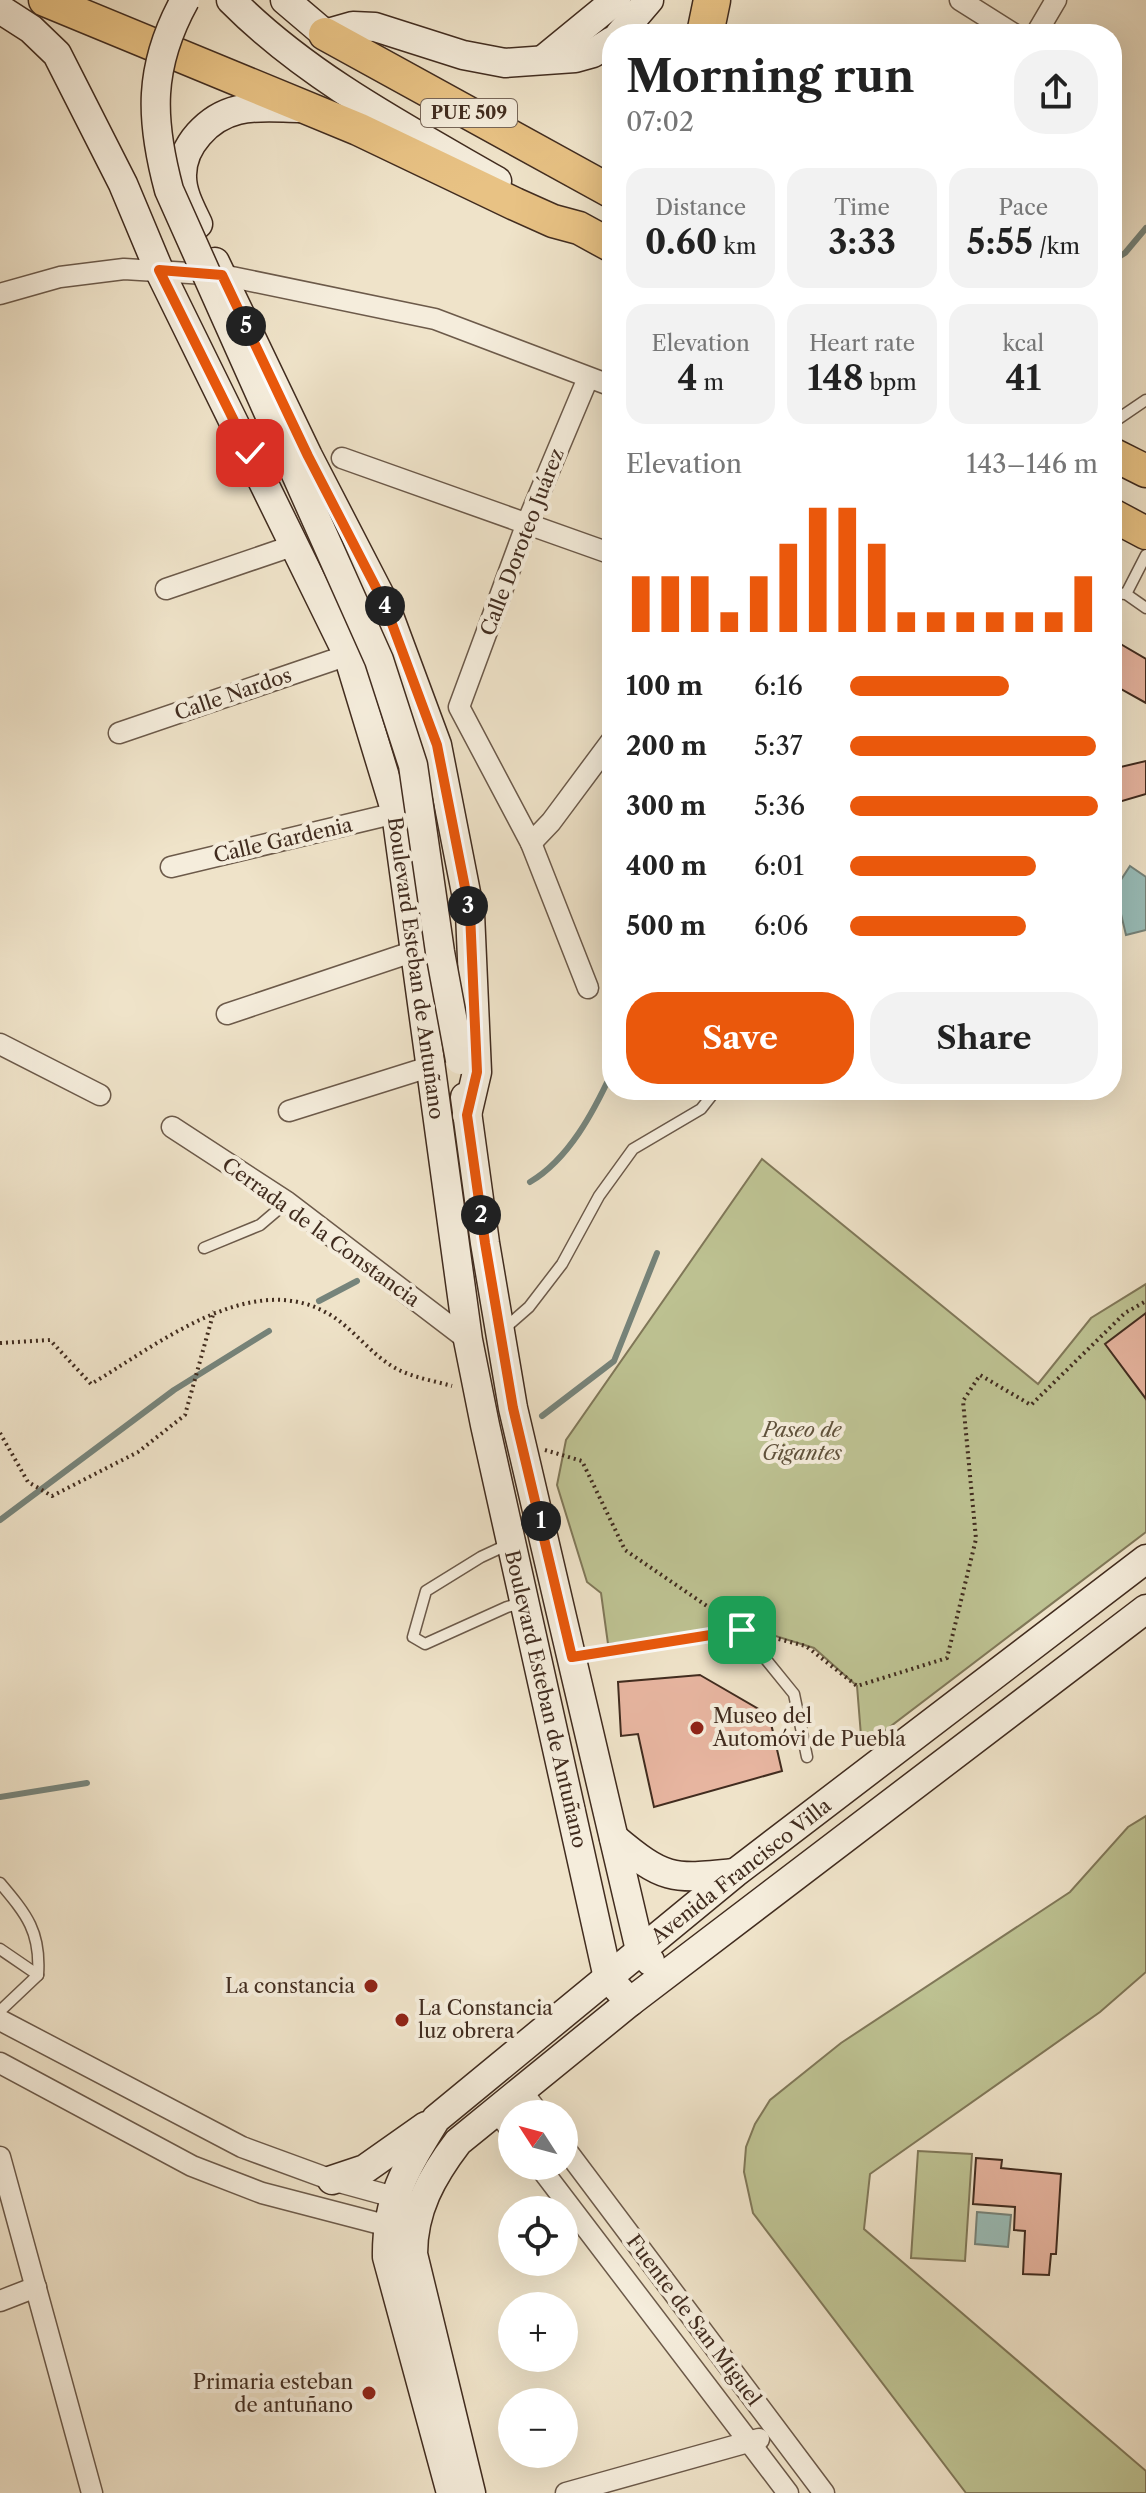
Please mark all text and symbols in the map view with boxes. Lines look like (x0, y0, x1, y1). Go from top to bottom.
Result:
text: Morning run (626, 49, 915, 103)
button: share (1014, 50, 1098, 134)
road number: PUE 509 (421, 99, 517, 127)
text: 07:02 (626, 106, 694, 138)
text: Distance (655, 194, 746, 221)
text: Time (834, 194, 890, 221)
text: Pace (998, 194, 1048, 221)
text: 0.60 (645, 221, 717, 263)
text: 3:33 (828, 221, 896, 263)
text: 5:55 (967, 221, 1033, 263)
text: km (717, 233, 757, 260)
text: /km (1033, 233, 1080, 260)
pin: 5 (226, 306, 266, 346)
text: 5 (240, 312, 252, 339)
text: Elevation (652, 330, 750, 357)
text: Heart rate (809, 330, 915, 357)
text: kcal (1003, 330, 1044, 357)
text: 4 (677, 357, 698, 399)
text: 148 (807, 357, 864, 399)
text: 41 (1006, 357, 1041, 399)
text: m (698, 369, 724, 396)
text: bpm (864, 369, 917, 396)
pin (216, 419, 284, 487)
icon: check (228, 431, 272, 475)
street label: Calle Doroteo Juárez (475, 445, 569, 639)
text: Elevation (626, 448, 742, 480)
text: 143–146 m (966, 448, 1098, 480)
pin: 4 (365, 586, 405, 626)
text: 4 (378, 592, 392, 619)
street label: Calle Nardos (171, 663, 295, 725)
text: 100 m (626, 670, 703, 702)
text: 6:16 (754, 670, 803, 702)
text: 200 m (626, 730, 707, 762)
text: 5:37 (754, 730, 803, 762)
text: 300 m (626, 790, 706, 822)
text: 5:36 (754, 790, 805, 822)
street label: Calle Gardenia (211, 812, 355, 868)
street label: Boulevard Esteban de Antuñano (383, 815, 449, 1121)
text: 400 m (626, 850, 707, 882)
text: 6:01 (754, 850, 804, 882)
pin: 3 (448, 886, 488, 926)
text: 3 (462, 892, 474, 919)
text: 500 m (626, 910, 706, 942)
text: 6:06 (754, 910, 808, 942)
button: Save (626, 992, 854, 1084)
button: Share (870, 992, 1098, 1084)
street label: Cerrada de la Constancia (218, 1152, 425, 1312)
pin: 2 (461, 1195, 501, 1235)
text: 2 (475, 1201, 488, 1228)
park label: Paseo de Gigantes (761, 1418, 843, 1465)
pin: 1 (521, 1501, 561, 1541)
text: 1 (536, 1507, 546, 1534)
street label: Boulevard Esteban de Antuñano (500, 1548, 592, 1850)
pin (708, 1596, 776, 1664)
icon: arrive (720, 1608, 764, 1652)
place label: Museo del Automóvi de Puebla (712, 1704, 906, 1751)
marker: Museo del Automóvi de Puebla (688, 1719, 706, 1737)
street label: Avenida Francisco Villa (646, 1793, 836, 1949)
place label: La constancia (225, 1974, 355, 1998)
marker: La constancia (362, 1977, 380, 1995)
place label: La Constancia luz obrera (418, 1996, 553, 2043)
marker: La Constancia luz obrera (393, 2011, 411, 2029)
north arrow (498, 2100, 578, 2180)
map controls (498, 2100, 578, 2468)
button: locate (498, 2196, 578, 2276)
street label: Fuente de San Miguel (622, 2230, 766, 2410)
button: + (498, 2292, 578, 2372)
place label: Primaria esteban de antuñano (193, 2370, 353, 2417)
marker: Primaria esteban de antuñano (360, 2384, 378, 2402)
button: − (498, 2388, 578, 2468)

